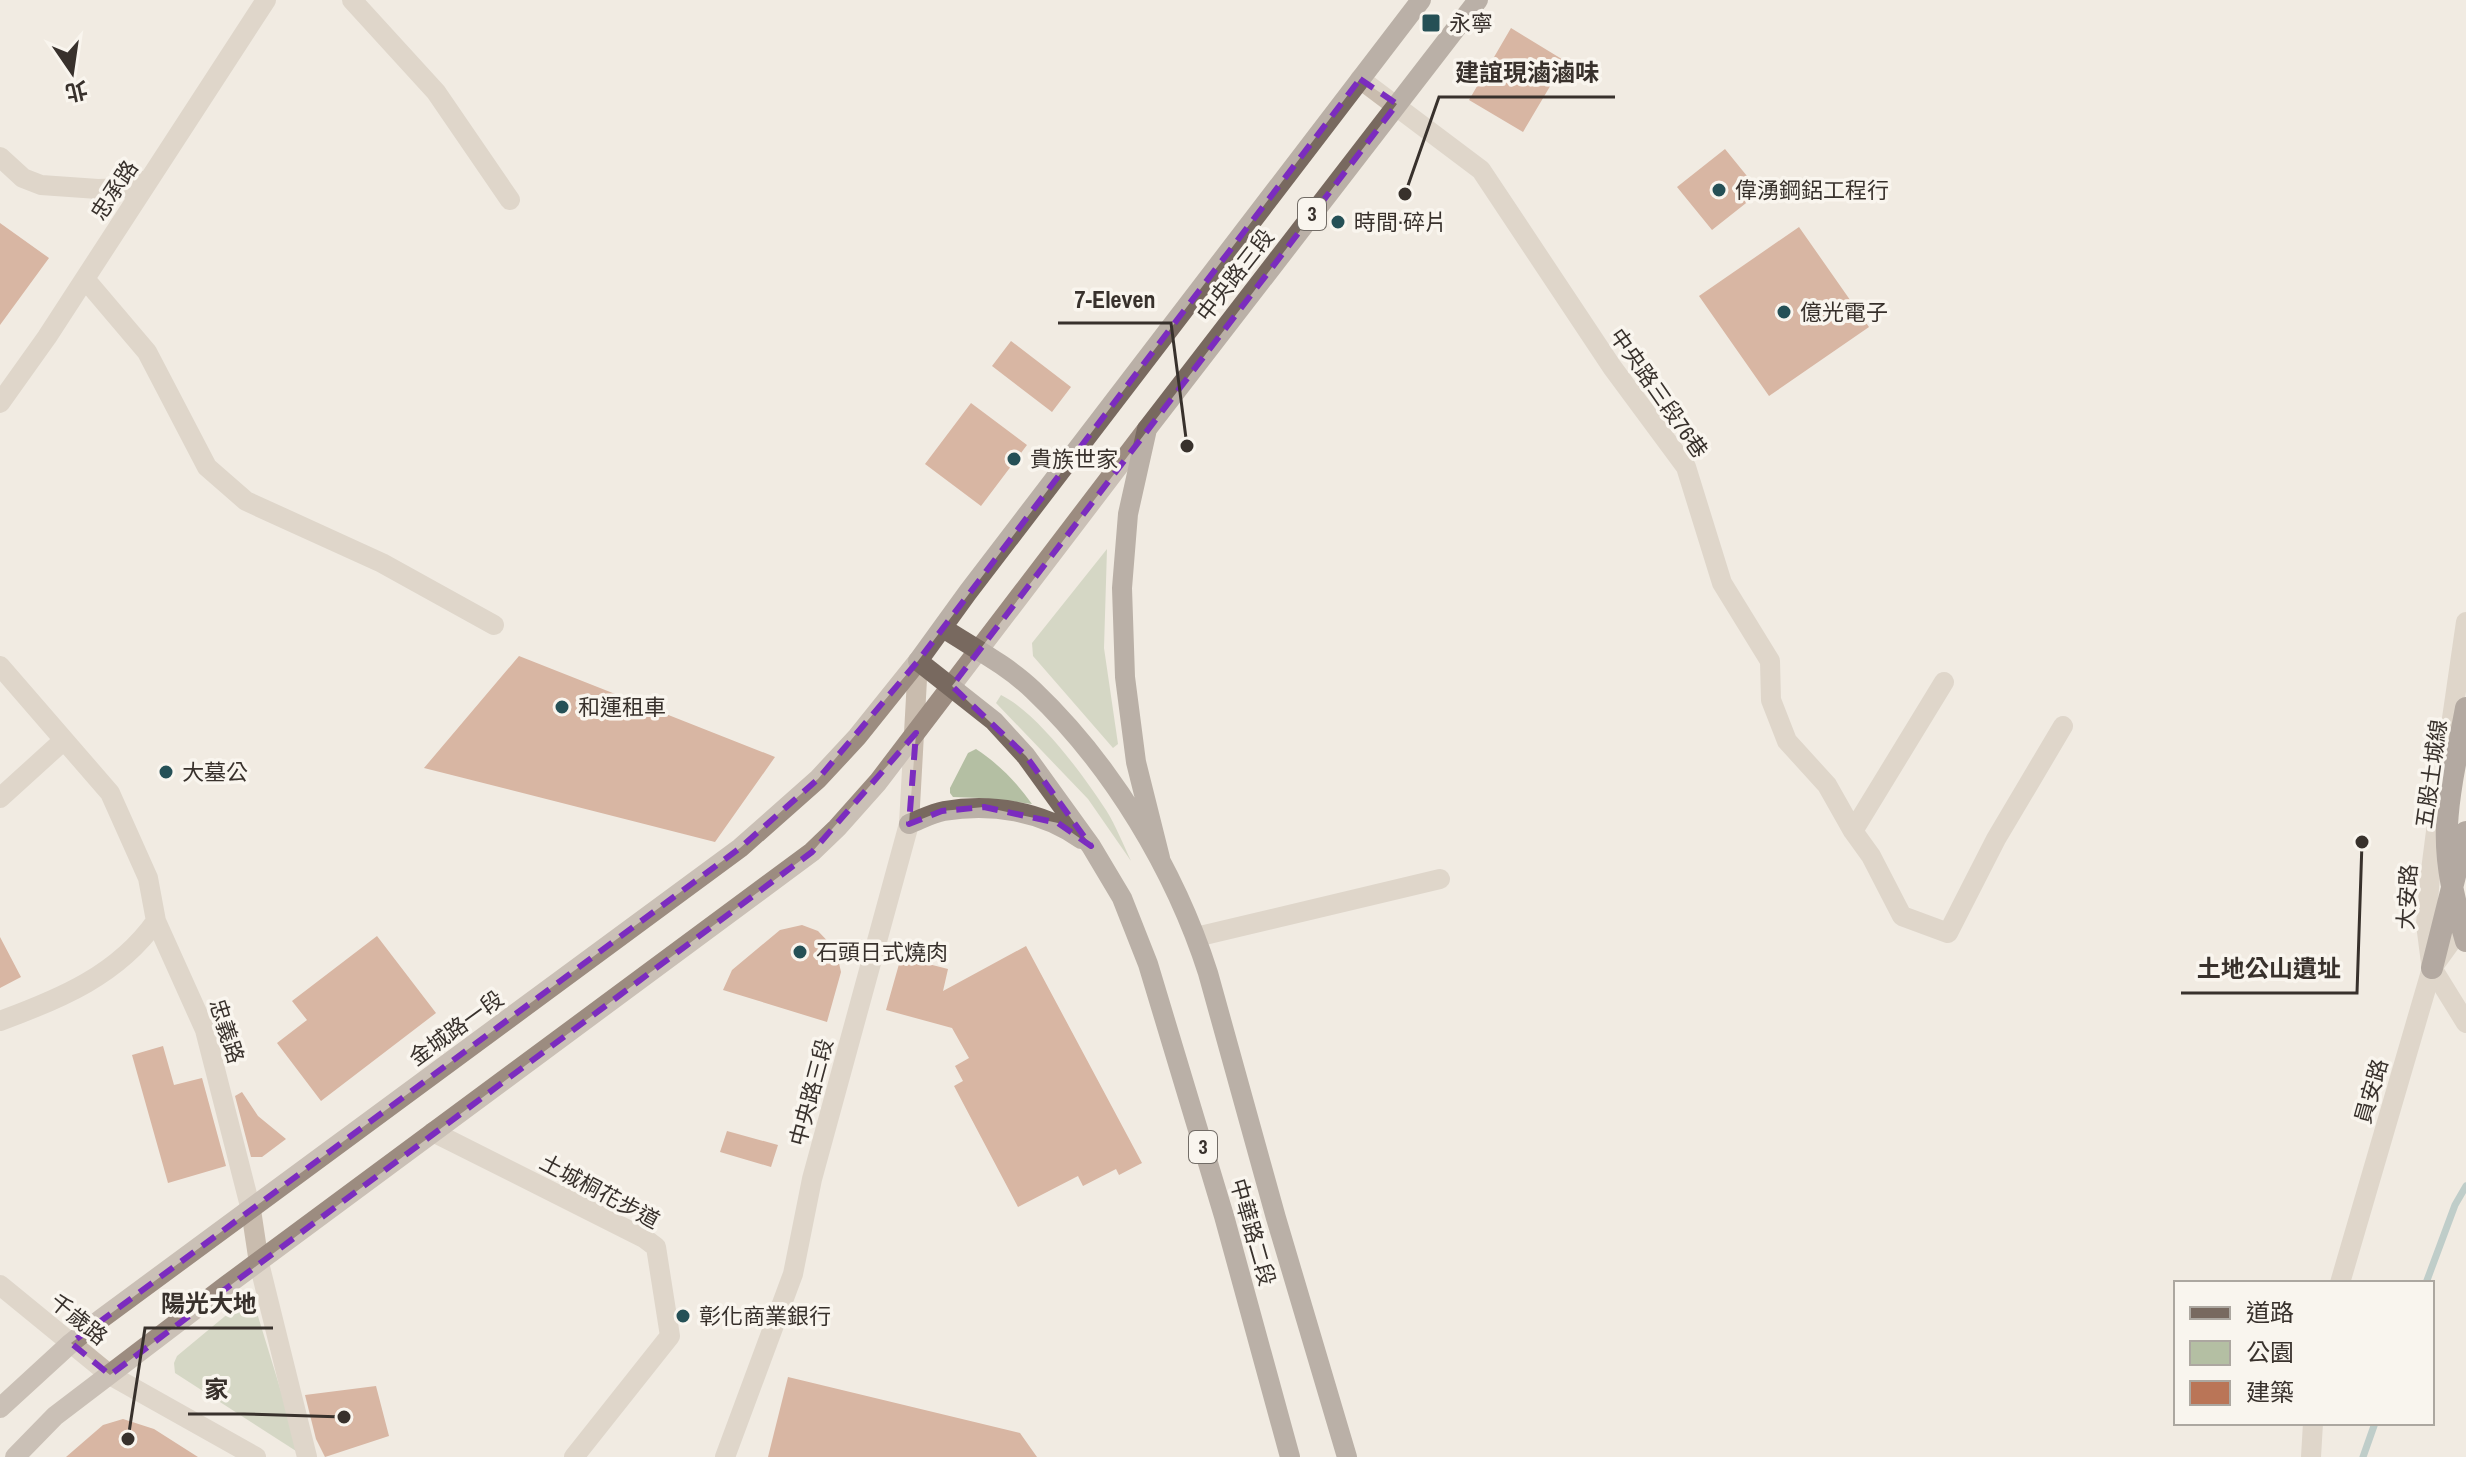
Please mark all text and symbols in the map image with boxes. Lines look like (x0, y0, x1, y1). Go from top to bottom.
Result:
place label: 永寧 (1449, 8, 1493, 38)
marker: 永寧 (1420, 12, 1442, 34)
north arrow (32, 32, 112, 112)
callout: 建誼現滷滷味 (1439, 49, 1615, 97)
text: 建誼現滷滷味 (1455, 56, 1599, 88)
text: 北 (62, 74, 91, 109)
street label: 忠承路 (83, 154, 145, 226)
place label: 偉湧鋼鋁工程行 (1735, 175, 1889, 205)
marker: 偉湧鋼鋁工程行 (1710, 181, 1728, 199)
road number: 3 (1298, 198, 1326, 230)
place label: 時間·碎片 (1354, 207, 1447, 237)
marker: 時間·碎片 (1329, 213, 1347, 231)
street label: 中央路三段 (1189, 222, 1281, 328)
callout: 7-Eleven (1058, 275, 1171, 323)
text: 7-Eleven (1075, 283, 1155, 315)
place label: 億光電子 (1800, 297, 1888, 327)
marker: 億光電子 (1775, 303, 1793, 321)
street label: 中央路三段76巷 (1603, 322, 1715, 464)
place label: 貴族世家 (1030, 444, 1118, 474)
marker: 貴族世家 (1005, 450, 1023, 468)
place label: 和運租車 (578, 692, 666, 722)
marker: 和運租車 (553, 698, 571, 716)
street label: 五股土城線 (2408, 717, 2454, 831)
place label: 大墓公 (182, 757, 248, 787)
marker: 大墓公 (157, 763, 175, 781)
street label: 大安路 (2390, 863, 2424, 931)
place label: 石頭日式燒肉 (816, 937, 948, 967)
marker: 石頭日式燒肉 (791, 943, 809, 961)
callout: 土地公山遺址 (2181, 945, 2357, 993)
text: 土地公山遺址 (2197, 952, 2341, 984)
street label: 金城路一段 (403, 984, 509, 1072)
street label: 忠義路 (203, 995, 251, 1067)
street label: 中央路三段 (782, 1035, 840, 1149)
street label: 員安路 (2347, 1055, 2395, 1127)
road number: 3 (1189, 1131, 1217, 1163)
street label: 土城桐花步道 (535, 1147, 665, 1235)
street label: 中華路二段 (1223, 1175, 1283, 1289)
callout: 陽光大地 (145, 1280, 273, 1328)
legend (2174, 1281, 2434, 1425)
street label: 千歲路 (44, 1287, 114, 1351)
text: 陽光大地 (161, 1287, 257, 1319)
text: 道路 (2246, 1296, 2294, 1328)
place label: 彰化商業銀行 (699, 1301, 831, 1331)
marker: 彰化商業銀行 (674, 1307, 692, 1325)
text: 公園 (2246, 1336, 2294, 1368)
callout: 家 (188, 1366, 244, 1414)
text: 家 (204, 1373, 228, 1405)
text: 建築 (2246, 1376, 2294, 1408)

